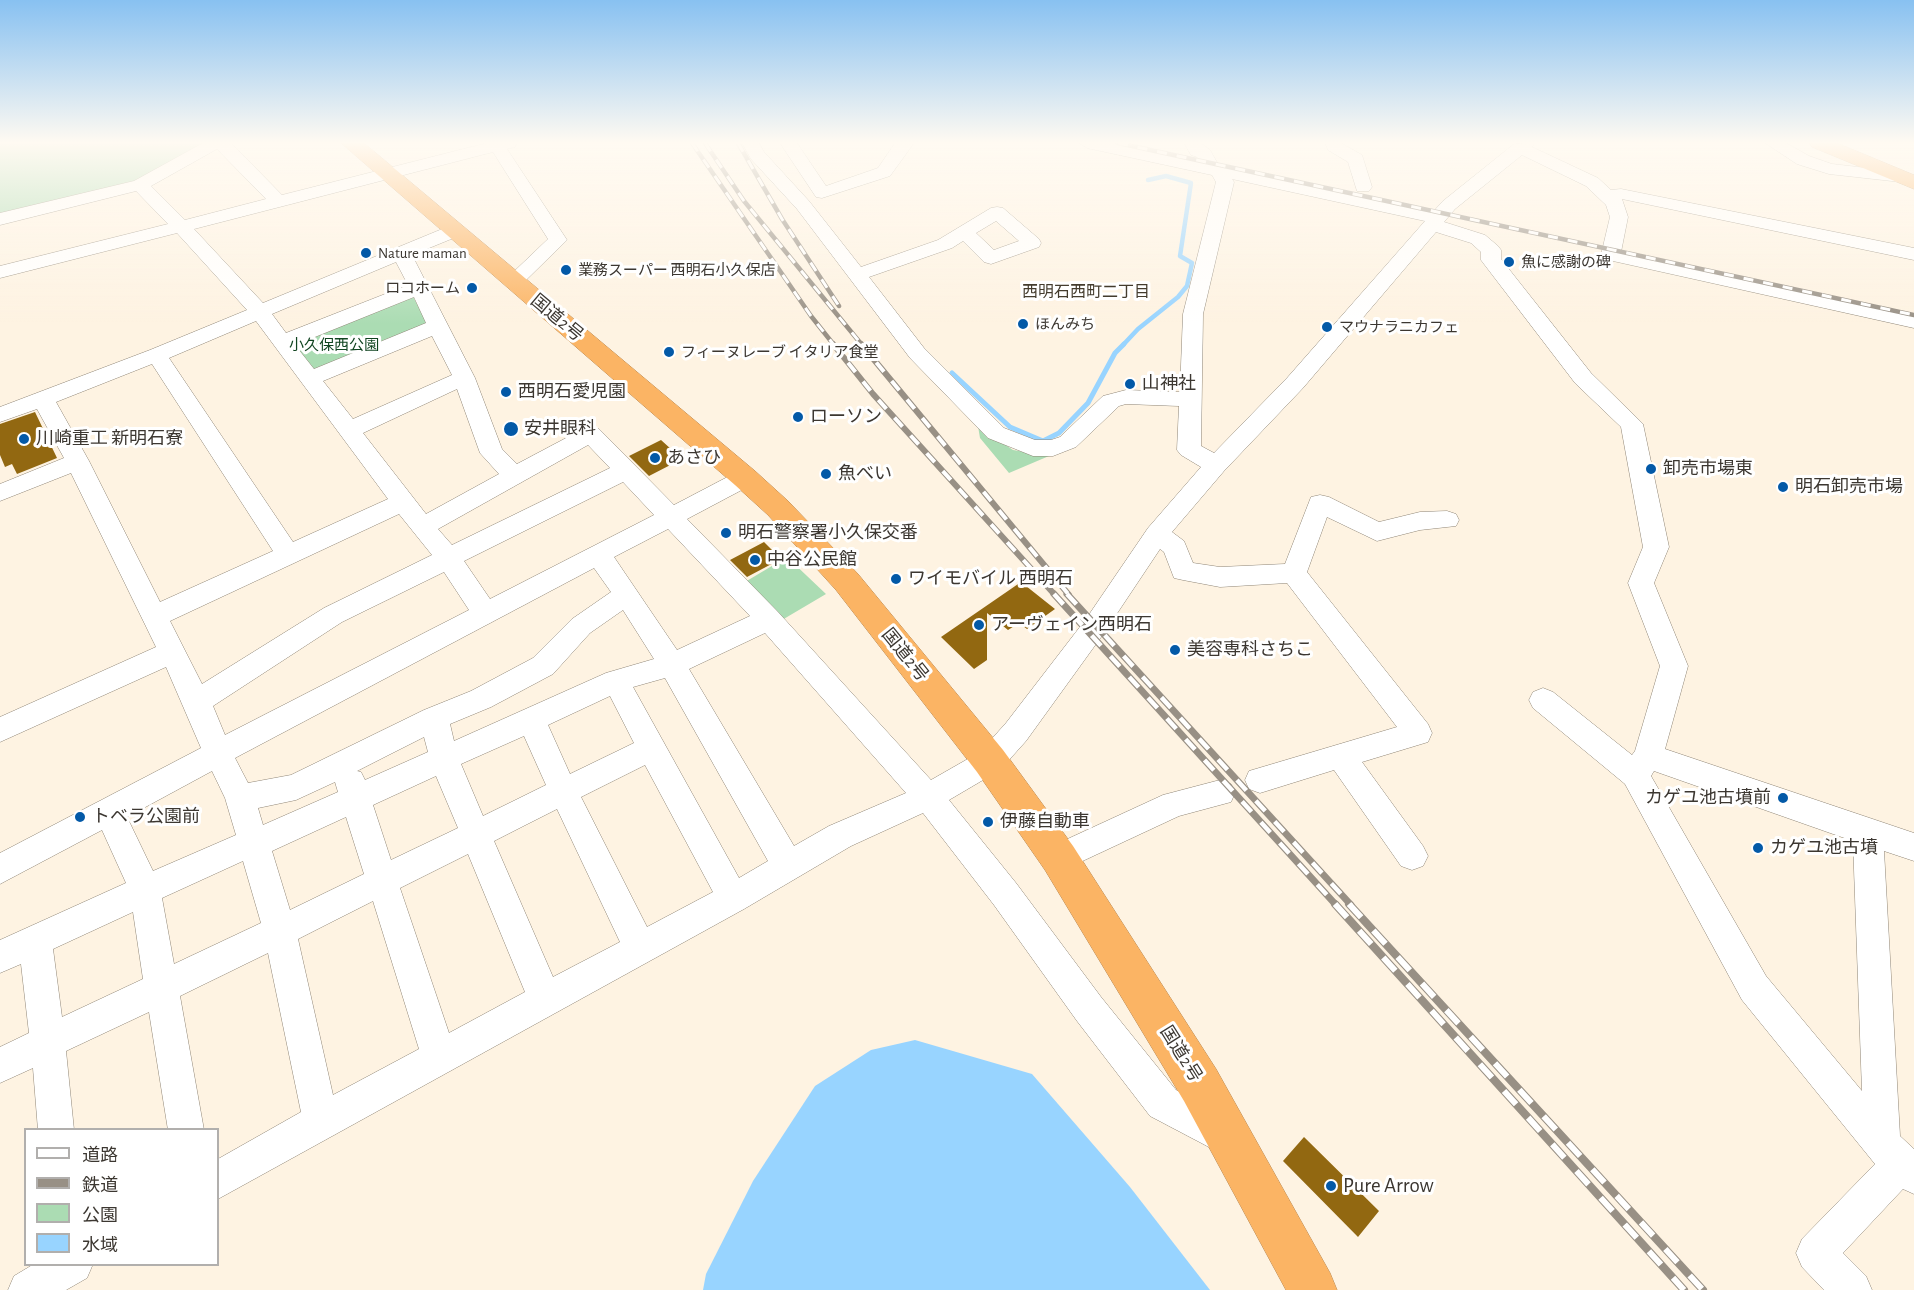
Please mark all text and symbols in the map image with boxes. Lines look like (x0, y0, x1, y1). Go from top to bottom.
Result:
place label: Nature maman (378, 244, 467, 262)
marker: Nature maman (359, 246, 373, 260)
place label: 魚に感謝の碑 (1521, 253, 1611, 271)
marker: 魚に感謝の碑 (1502, 255, 1516, 269)
place label: 業務スーパー 西明石小久保店 (578, 261, 775, 279)
marker: 業務スーパー 西明石小久保店 (559, 263, 573, 277)
place label: ロコホーム (385, 279, 460, 297)
marker: ロコホーム (465, 281, 479, 295)
district label: 西明石西町二丁目 (1022, 282, 1150, 302)
street label: 国道2号 (526, 290, 588, 346)
place label: ほんみち (1035, 315, 1095, 333)
marker: ほんみち (1016, 317, 1030, 331)
place label: マウナラニカフェ (1339, 318, 1459, 336)
marker: マウナラニカフェ (1320, 320, 1334, 334)
park label: 小久保西公園 (289, 336, 379, 354)
place label: フィーヌレーブ イタリア食堂 (681, 343, 878, 361)
marker: フィーヌレーブ イタリア食堂 (662, 345, 676, 359)
place label: 山神社 (1142, 373, 1196, 395)
marker: 山神社 (1123, 377, 1137, 391)
place label: 西明石愛児園 (518, 381, 626, 403)
marker: 西明石愛児園 (499, 385, 513, 399)
place label: ローソン (810, 406, 882, 428)
marker: ローソン (791, 410, 805, 424)
place label: 安井眼科 (524, 418, 596, 440)
marker: 安井眼科 (502, 420, 520, 438)
place label: 川崎重工 新明石寮 (36, 428, 183, 450)
marker: 川崎重工 新明石寮 (17, 432, 31, 446)
place label: あさひ (667, 447, 721, 469)
marker: あさひ (648, 451, 662, 465)
place label: 卸売市場東 (1663, 458, 1753, 480)
marker: 卸売市場東 (1644, 462, 1658, 476)
place label: 魚べい (838, 463, 892, 485)
marker: 魚べい (819, 467, 833, 481)
place label: 明石卸売市場 (1795, 476, 1903, 498)
marker: 明石卸売市場 (1776, 480, 1790, 494)
place label: 明石警察署小久保交番 (738, 522, 918, 544)
marker: 明石警察署小久保交番 (719, 526, 733, 540)
place label: 中谷公民館 (767, 549, 857, 571)
marker: 中谷公民館 (748, 553, 762, 567)
place label: ワイモバイル 西明石 (908, 568, 1073, 590)
marker: ワイモバイル 西明石 (889, 572, 903, 586)
place label: アーヴェイン西明石 (991, 614, 1152, 636)
marker: アーヴェイン西明石 (972, 618, 986, 632)
street label: 国道2号 (877, 624, 933, 686)
place label: 美容専科さちこ (1187, 639, 1313, 661)
marker: 美容専科さちこ (1168, 643, 1182, 657)
place label: カゲユ池古墳前 (1645, 787, 1771, 809)
marker: カゲユ池古墳前 (1776, 791, 1790, 805)
place label: トベラ公園前 (92, 806, 200, 828)
marker: トベラ公園前 (73, 810, 87, 824)
place label: 伊藤自動車 (1000, 811, 1090, 833)
marker: 伊藤自動車 (981, 815, 995, 829)
place label: カゲユ池古墳 (1770, 837, 1878, 859)
marker: カゲユ池古墳 (1751, 841, 1765, 855)
street label: 国道2号 (1155, 1022, 1207, 1086)
legend (24, 1128, 219, 1266)
text: 道路 (82, 1147, 118, 1165)
place label: Pure Arrow (1343, 1173, 1434, 1199)
text: 鉄道 (82, 1177, 118, 1195)
marker: Pure Arrow (1324, 1179, 1338, 1193)
text: 公園 (82, 1207, 118, 1225)
text: 水域 (82, 1237, 118, 1255)

